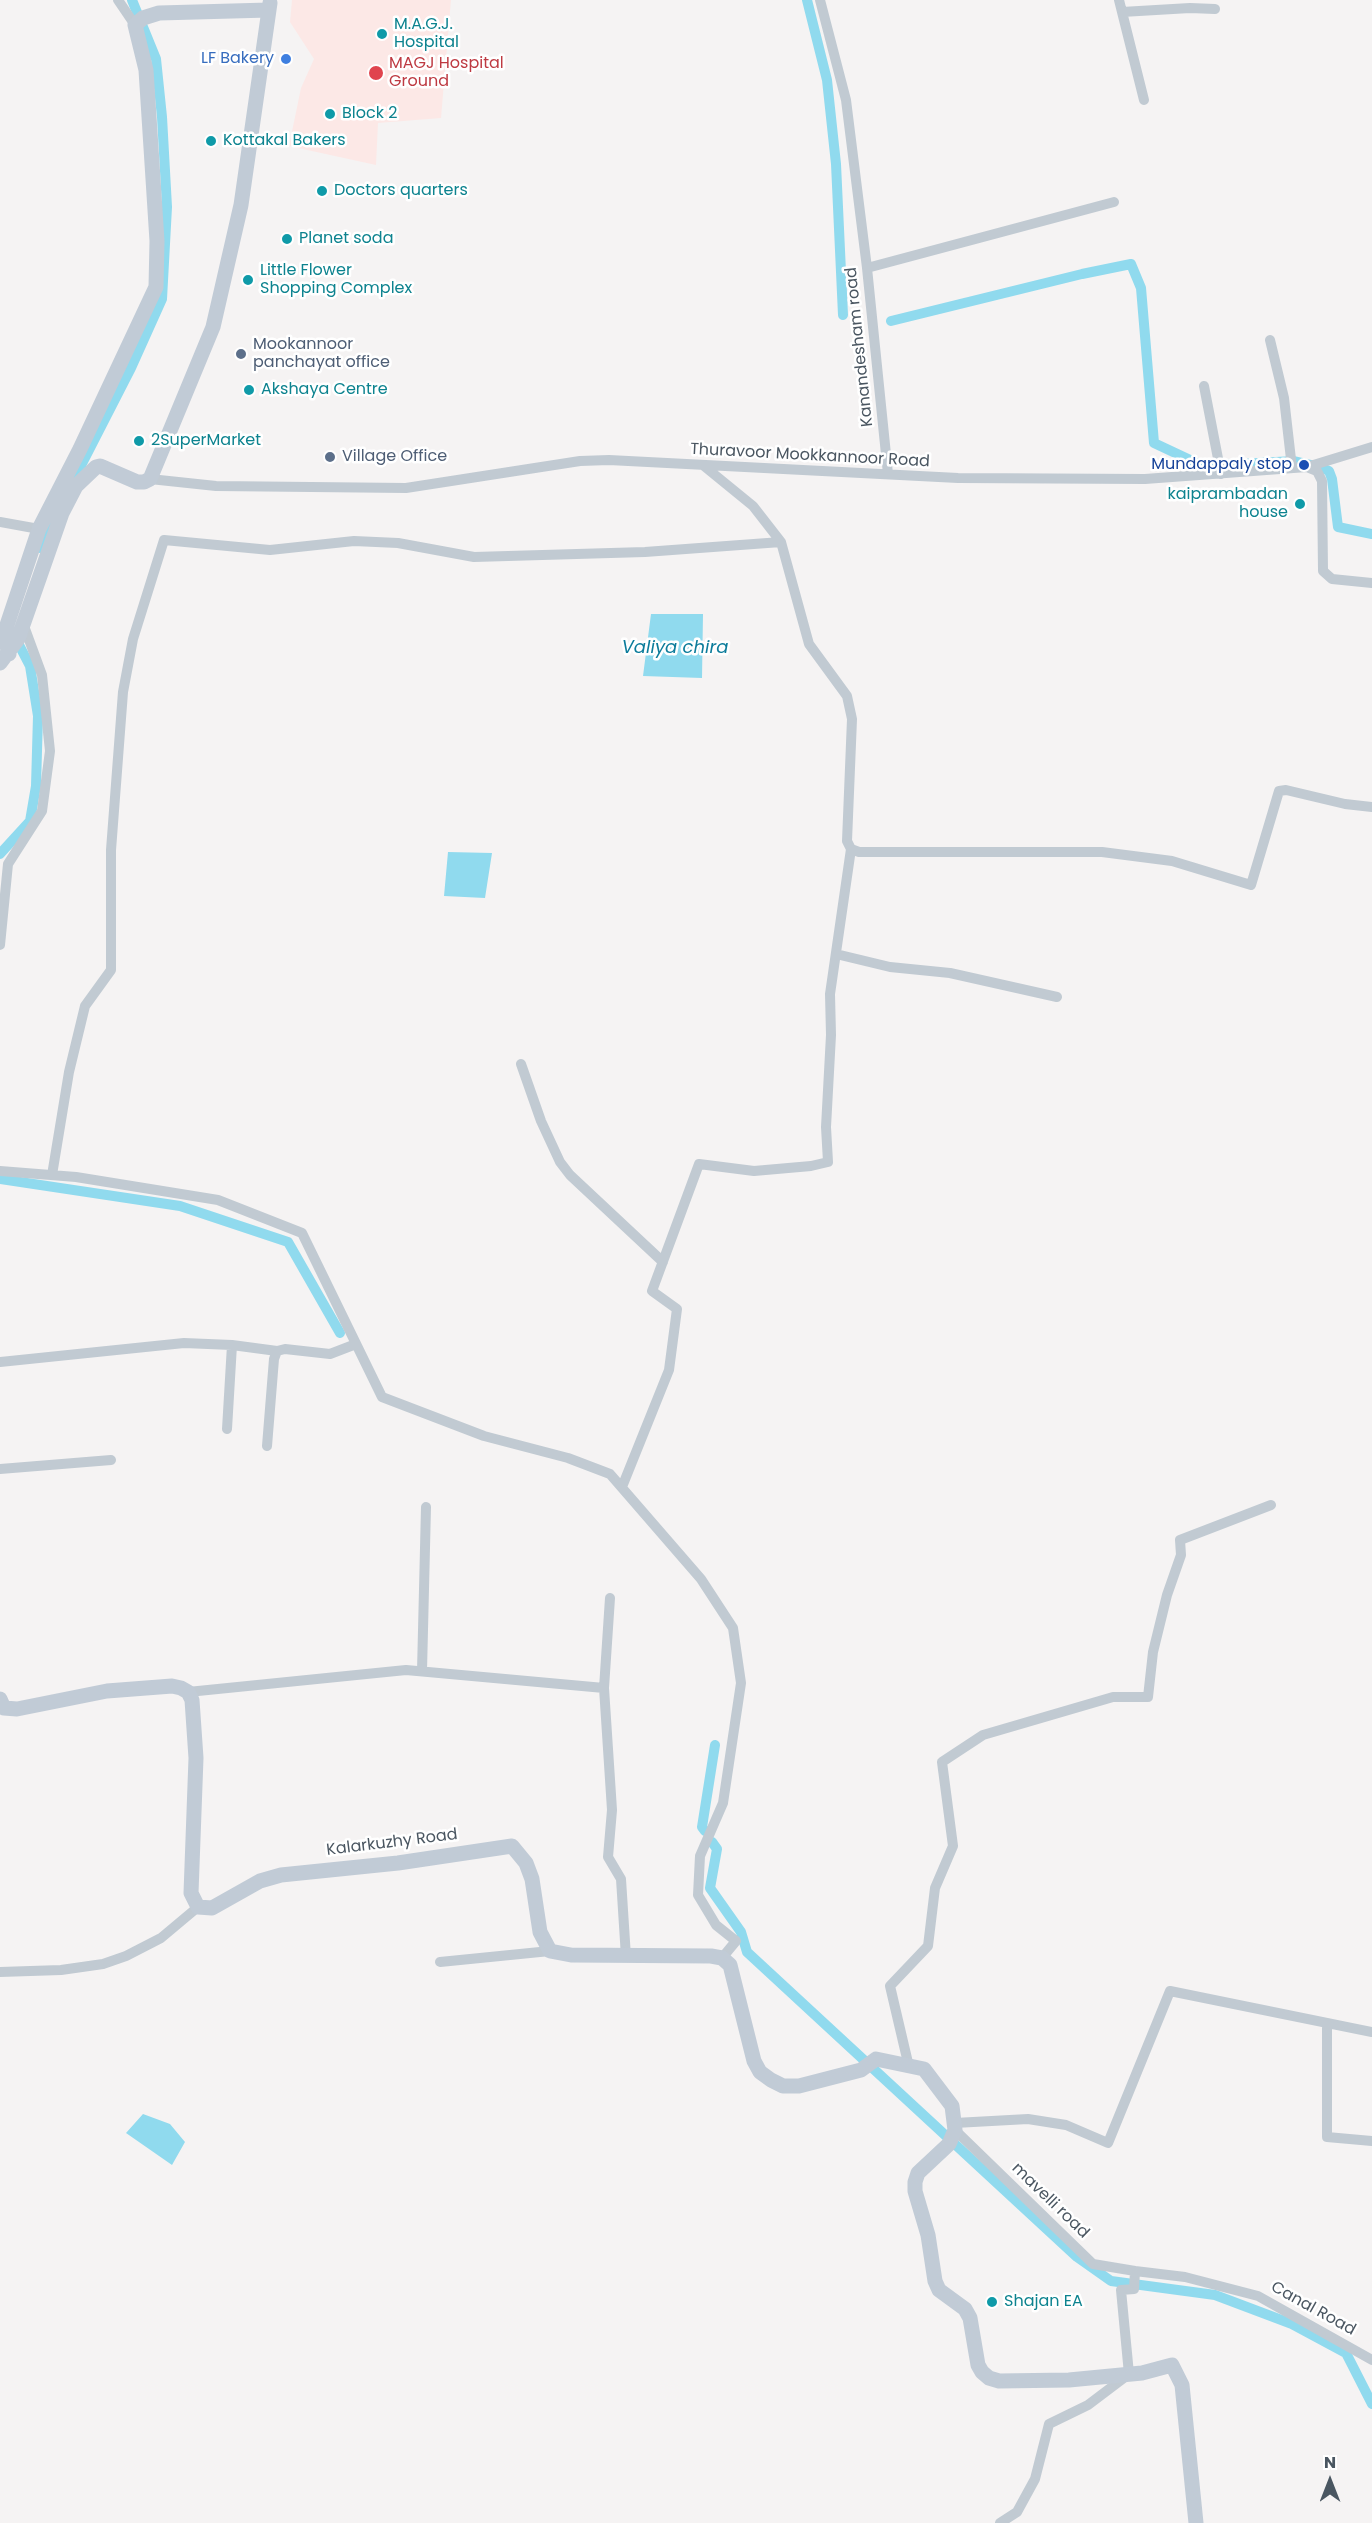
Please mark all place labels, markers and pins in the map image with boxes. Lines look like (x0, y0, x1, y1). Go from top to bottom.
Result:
place label: M.A.G.J. Hospital (394, 15, 459, 53)
marker: M.A.G.J. Hospital (375, 27, 389, 41)
place label: LF Bakery (201, 49, 274, 69)
marker: LF Bakery (279, 52, 293, 66)
place label: MAGJ Hospital Ground (389, 54, 504, 92)
marker: MAGJ Hospital Ground (367, 64, 385, 82)
place label: Block 2 (342, 104, 397, 124)
marker: Block 2 (323, 107, 337, 121)
place label: Kottakal Bakers (223, 131, 346, 151)
marker: Kottakal Bakers (204, 134, 218, 148)
place label: Doctors quarters (334, 181, 468, 201)
marker: Doctors quarters (315, 184, 329, 198)
place label: Planet soda (299, 229, 393, 249)
marker: Planet soda (280, 232, 294, 246)
place label: Little Flower Shopping Complex (260, 261, 412, 299)
marker: Little Flower Shopping Complex (241, 273, 255, 287)
place label: Mookannoor panchayat office (253, 335, 390, 373)
marker: Mookannoor panchayat office (234, 347, 248, 361)
place label: Akshaya Centre (261, 380, 388, 400)
marker: Akshaya Centre (242, 383, 256, 397)
place label: 2SuperMarket (151, 431, 261, 451)
marker: 2SuperMarket (132, 434, 146, 448)
place label: Village Office (342, 447, 447, 467)
marker: Village Office (323, 450, 337, 464)
place label: Mundappaly stop (1151, 455, 1292, 475)
marker: Mundappaly stop (1297, 458, 1311, 472)
place label: kaiprambadan house (1167, 485, 1288, 523)
marker: kaiprambadan house (1293, 497, 1307, 511)
place label: Shajan EA (1004, 2292, 1083, 2312)
marker: Shajan EA (985, 2295, 999, 2309)

